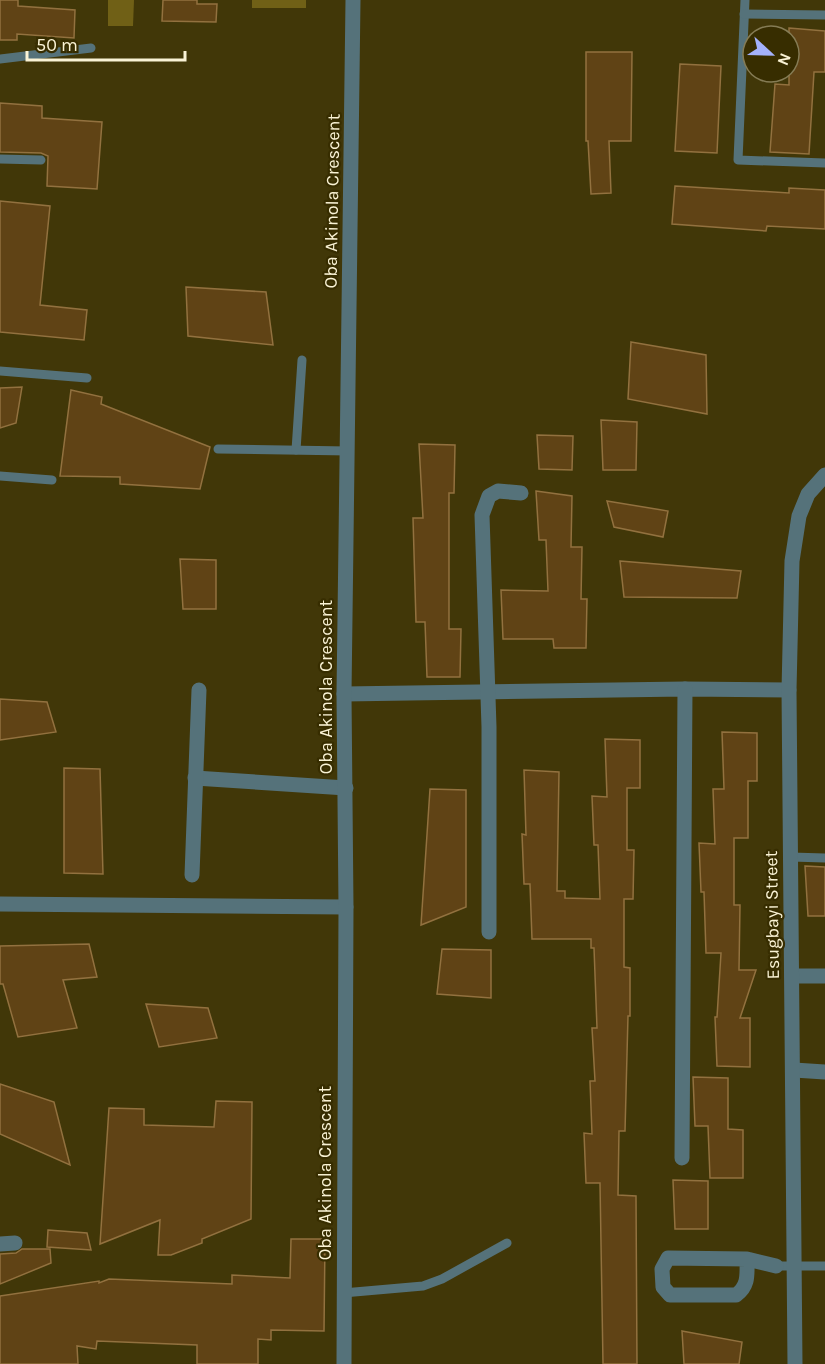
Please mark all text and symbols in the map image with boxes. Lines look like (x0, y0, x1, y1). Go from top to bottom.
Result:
scale bar (27, 24, 184, 62)
north arrow (741, 24, 801, 84)
text: 50 m (36, 34, 78, 56)
text: N (773, 51, 795, 68)
street label: Oba Akinola Crescent (319, 113, 345, 289)
street label: Oba Akinola Crescent (315, 599, 337, 774)
street label: Esugbayi Street (760, 850, 784, 980)
street label: Oba Akinola Crescent (314, 1085, 336, 1260)

